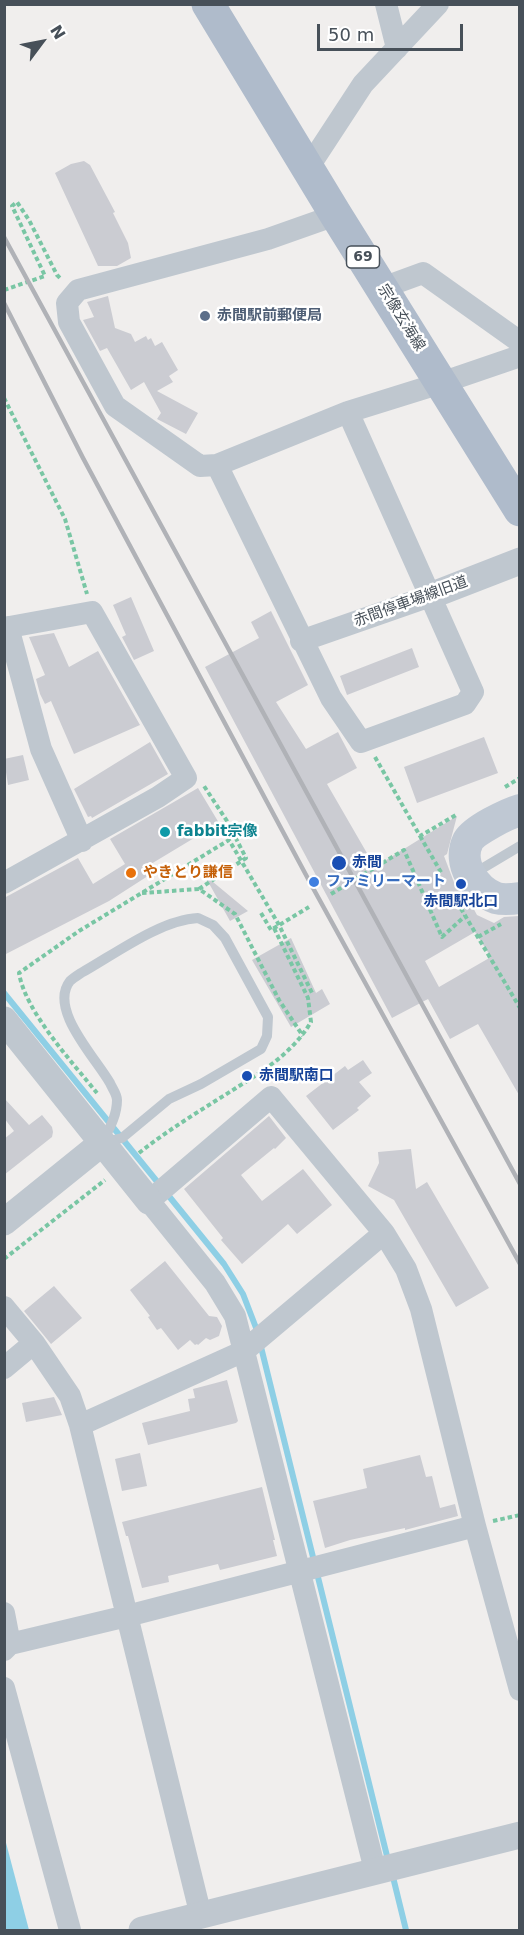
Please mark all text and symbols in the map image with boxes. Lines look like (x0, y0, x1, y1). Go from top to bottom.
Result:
north arrow (12, 12, 72, 72)
scale bar (320, 12, 466, 50)
text: N (46, 21, 69, 43)
text: 50 m (328, 24, 374, 45)
road number: 69 (346, 246, 380, 268)
street label: 宗像玄海線 (373, 281, 429, 355)
place label: 赤間駅前郵便局 (217, 307, 322, 325)
marker: 赤間駅前郵便局 (198, 309, 212, 323)
street label: 赤間停車場線旧道 (352, 573, 470, 631)
place label: fabbit宗像 (177, 823, 257, 841)
marker: fabbit宗像 (158, 825, 172, 839)
marker: 赤間 (330, 854, 348, 872)
place label: 赤間 (352, 854, 382, 872)
place label: やきとり謙信 (143, 864, 233, 882)
marker: やきとり謙信 (124, 866, 138, 880)
place label: ファミリーマート (326, 873, 446, 891)
marker: ファミリーマート (307, 875, 321, 889)
marker: 赤間駅北口 (454, 877, 468, 891)
place label: 赤間駅北口 (424, 893, 498, 911)
place label: 赤間駅南口 (259, 1067, 334, 1085)
marker: 赤間駅南口 (240, 1069, 254, 1083)

